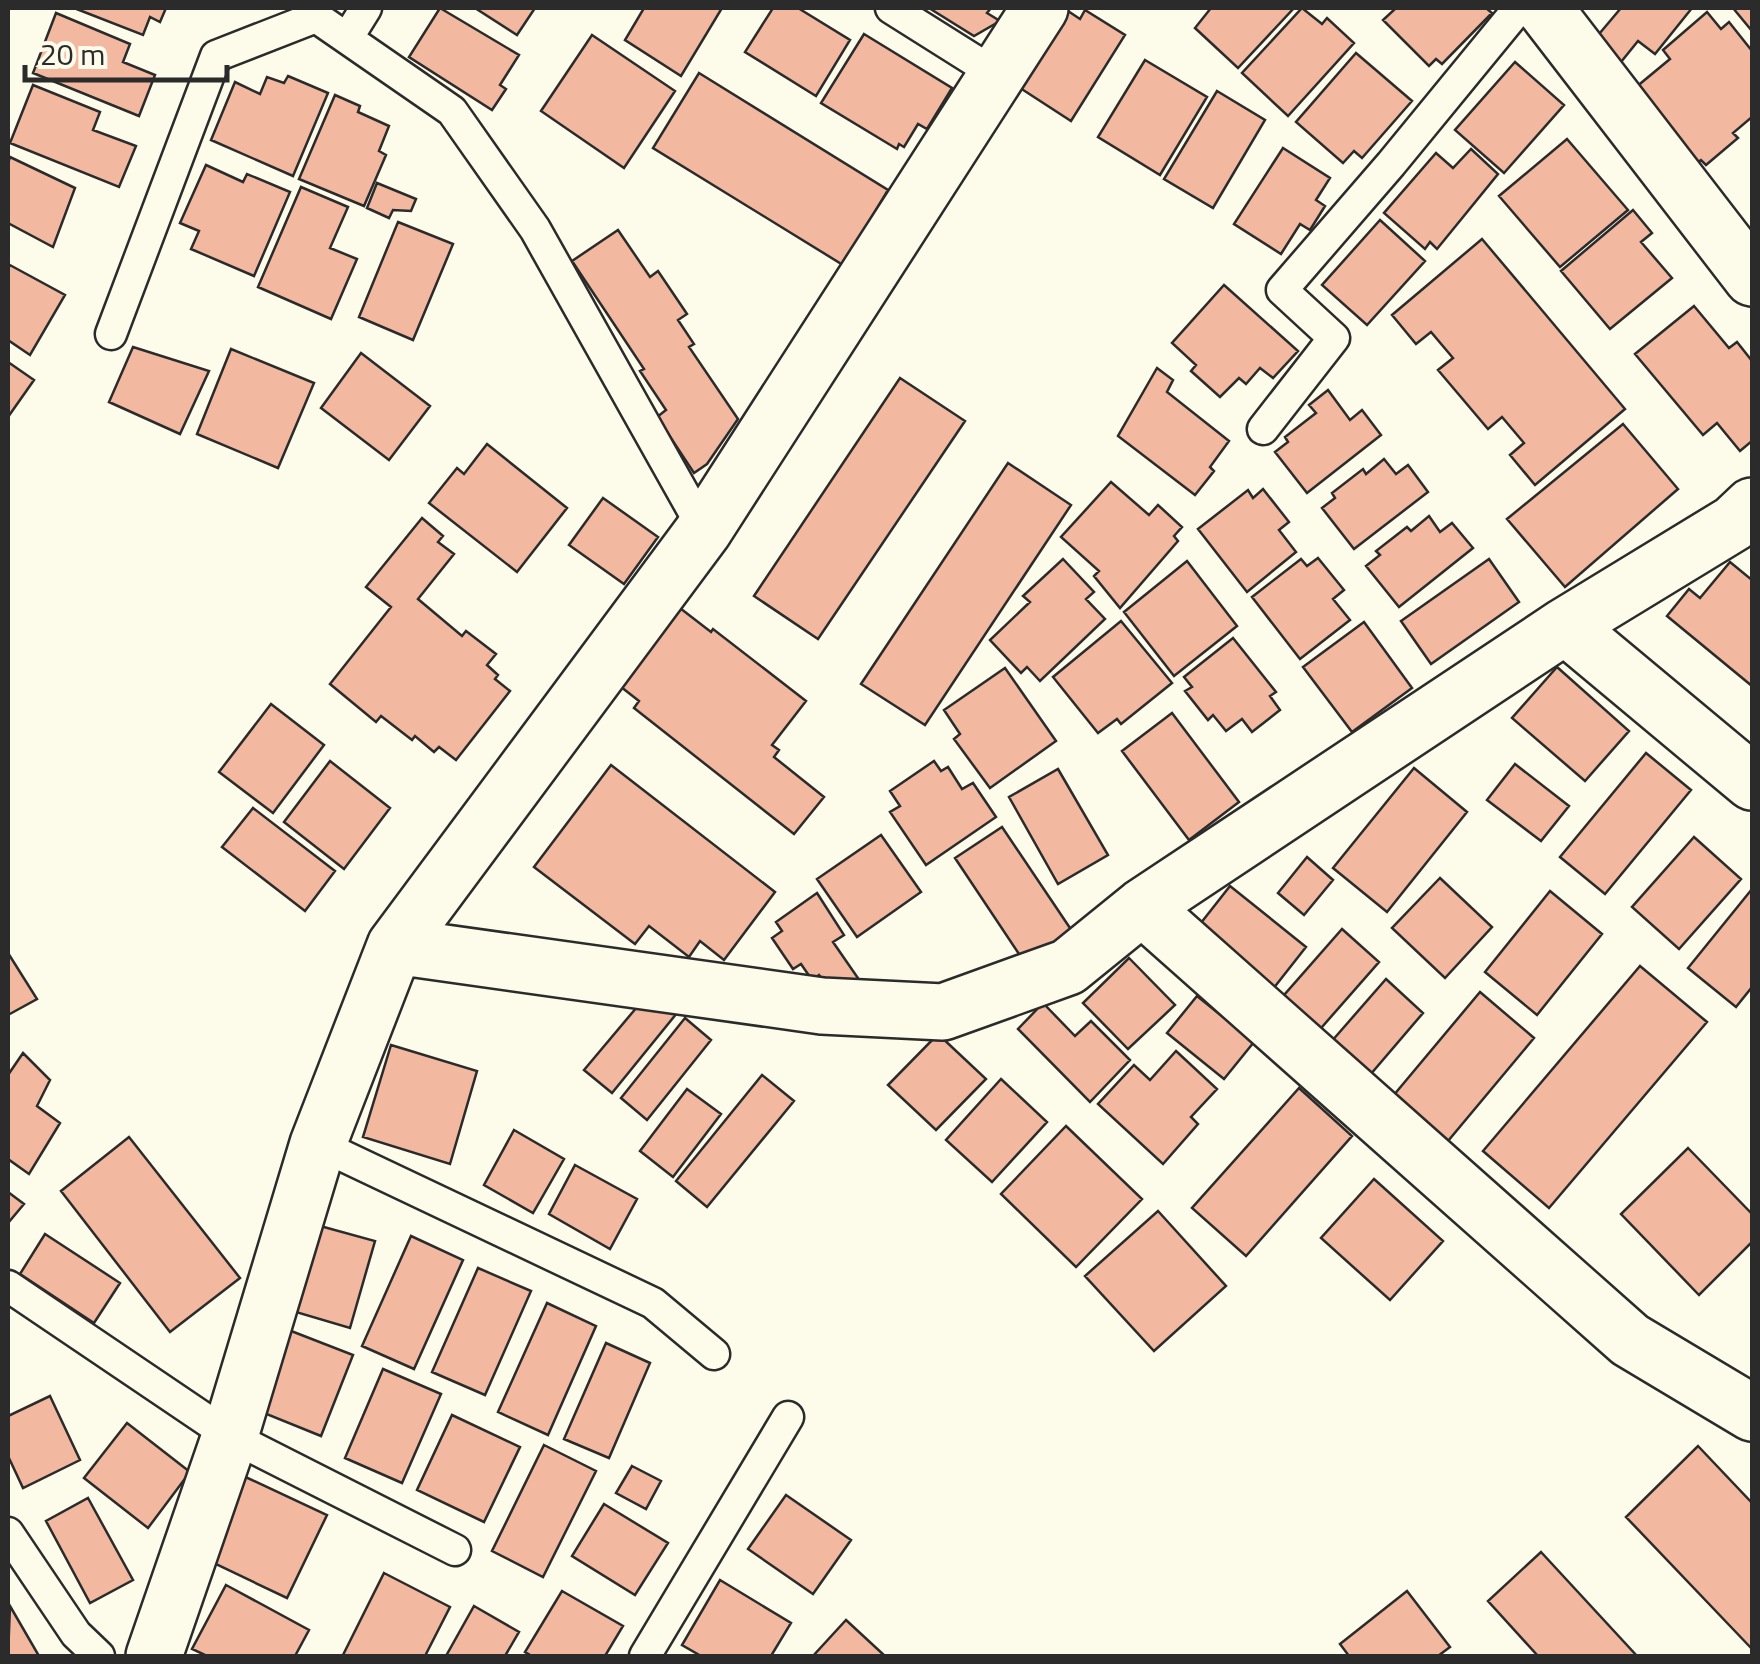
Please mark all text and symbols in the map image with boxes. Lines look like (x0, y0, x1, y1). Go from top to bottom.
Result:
scale bar (25, 20, 228, 82)
text: 20 m (40, 31, 105, 77)

